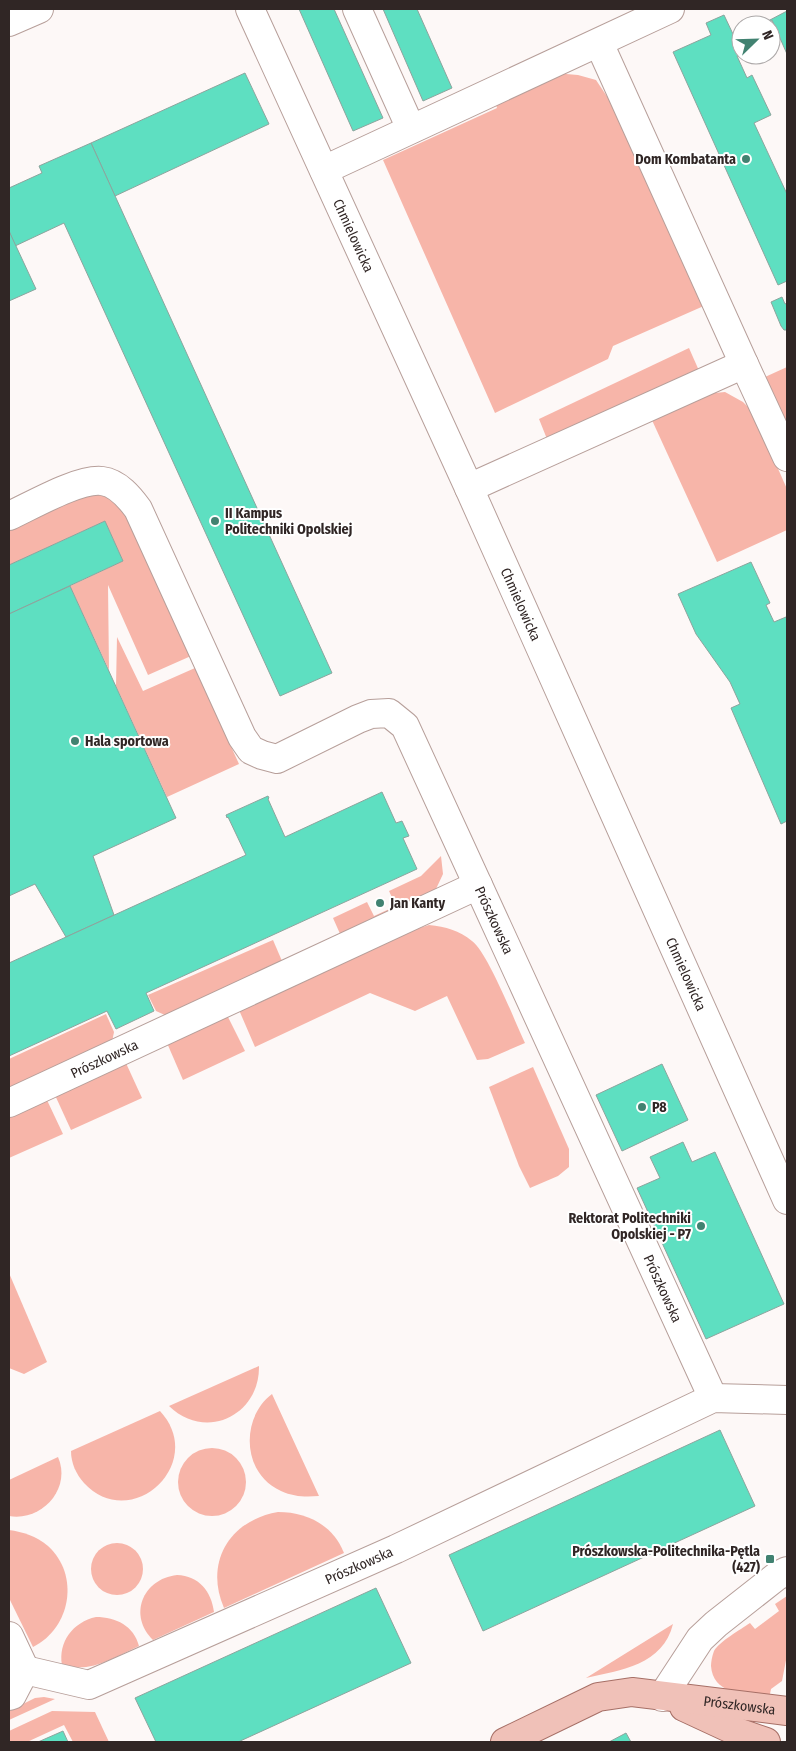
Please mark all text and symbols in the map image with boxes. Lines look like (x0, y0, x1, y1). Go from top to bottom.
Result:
north arrow (731, 15, 781, 65)
text: N (758, 28, 777, 42)
place label: Dom Kombatanta (635, 151, 736, 168)
marker: Dom Kombatanta (740, 153, 752, 165)
street label: Chmielowicka (329, 196, 377, 275)
place label: II Kampus Politechniki Opolskiej (225, 505, 353, 538)
marker: II Kampus Politechniki Opolskiej (209, 515, 221, 527)
street label: Chmielowicka (497, 565, 544, 644)
place label: Hala sportowa (85, 733, 169, 750)
marker: Hala sportowa (69, 735, 81, 747)
street label: Prószkowska (471, 884, 517, 957)
place label: Jan Kanty (389, 895, 445, 912)
marker: Jan Kanty (374, 897, 386, 909)
street label: Chmielowicka (662, 935, 709, 1014)
street label: Prószkowska (68, 1036, 141, 1082)
place label: P8 (652, 1099, 667, 1116)
marker: P8 (636, 1101, 648, 1113)
place label: Rektorat Politechniki Opolskiej - P7 (568, 1210, 691, 1243)
marker: Rektorat Politechniki Opolskiej - P7 (695, 1220, 707, 1232)
street label: Prószkowska (640, 1252, 685, 1325)
street label: Prószkowska (323, 1543, 396, 1588)
place label: Prószkowska-Politechnika-Pętla (427) (572, 1543, 760, 1576)
marker: Prószkowska-Politechnika-Pętla (427) (764, 1553, 776, 1565)
street label: Prószkowska (702, 1693, 777, 1719)

